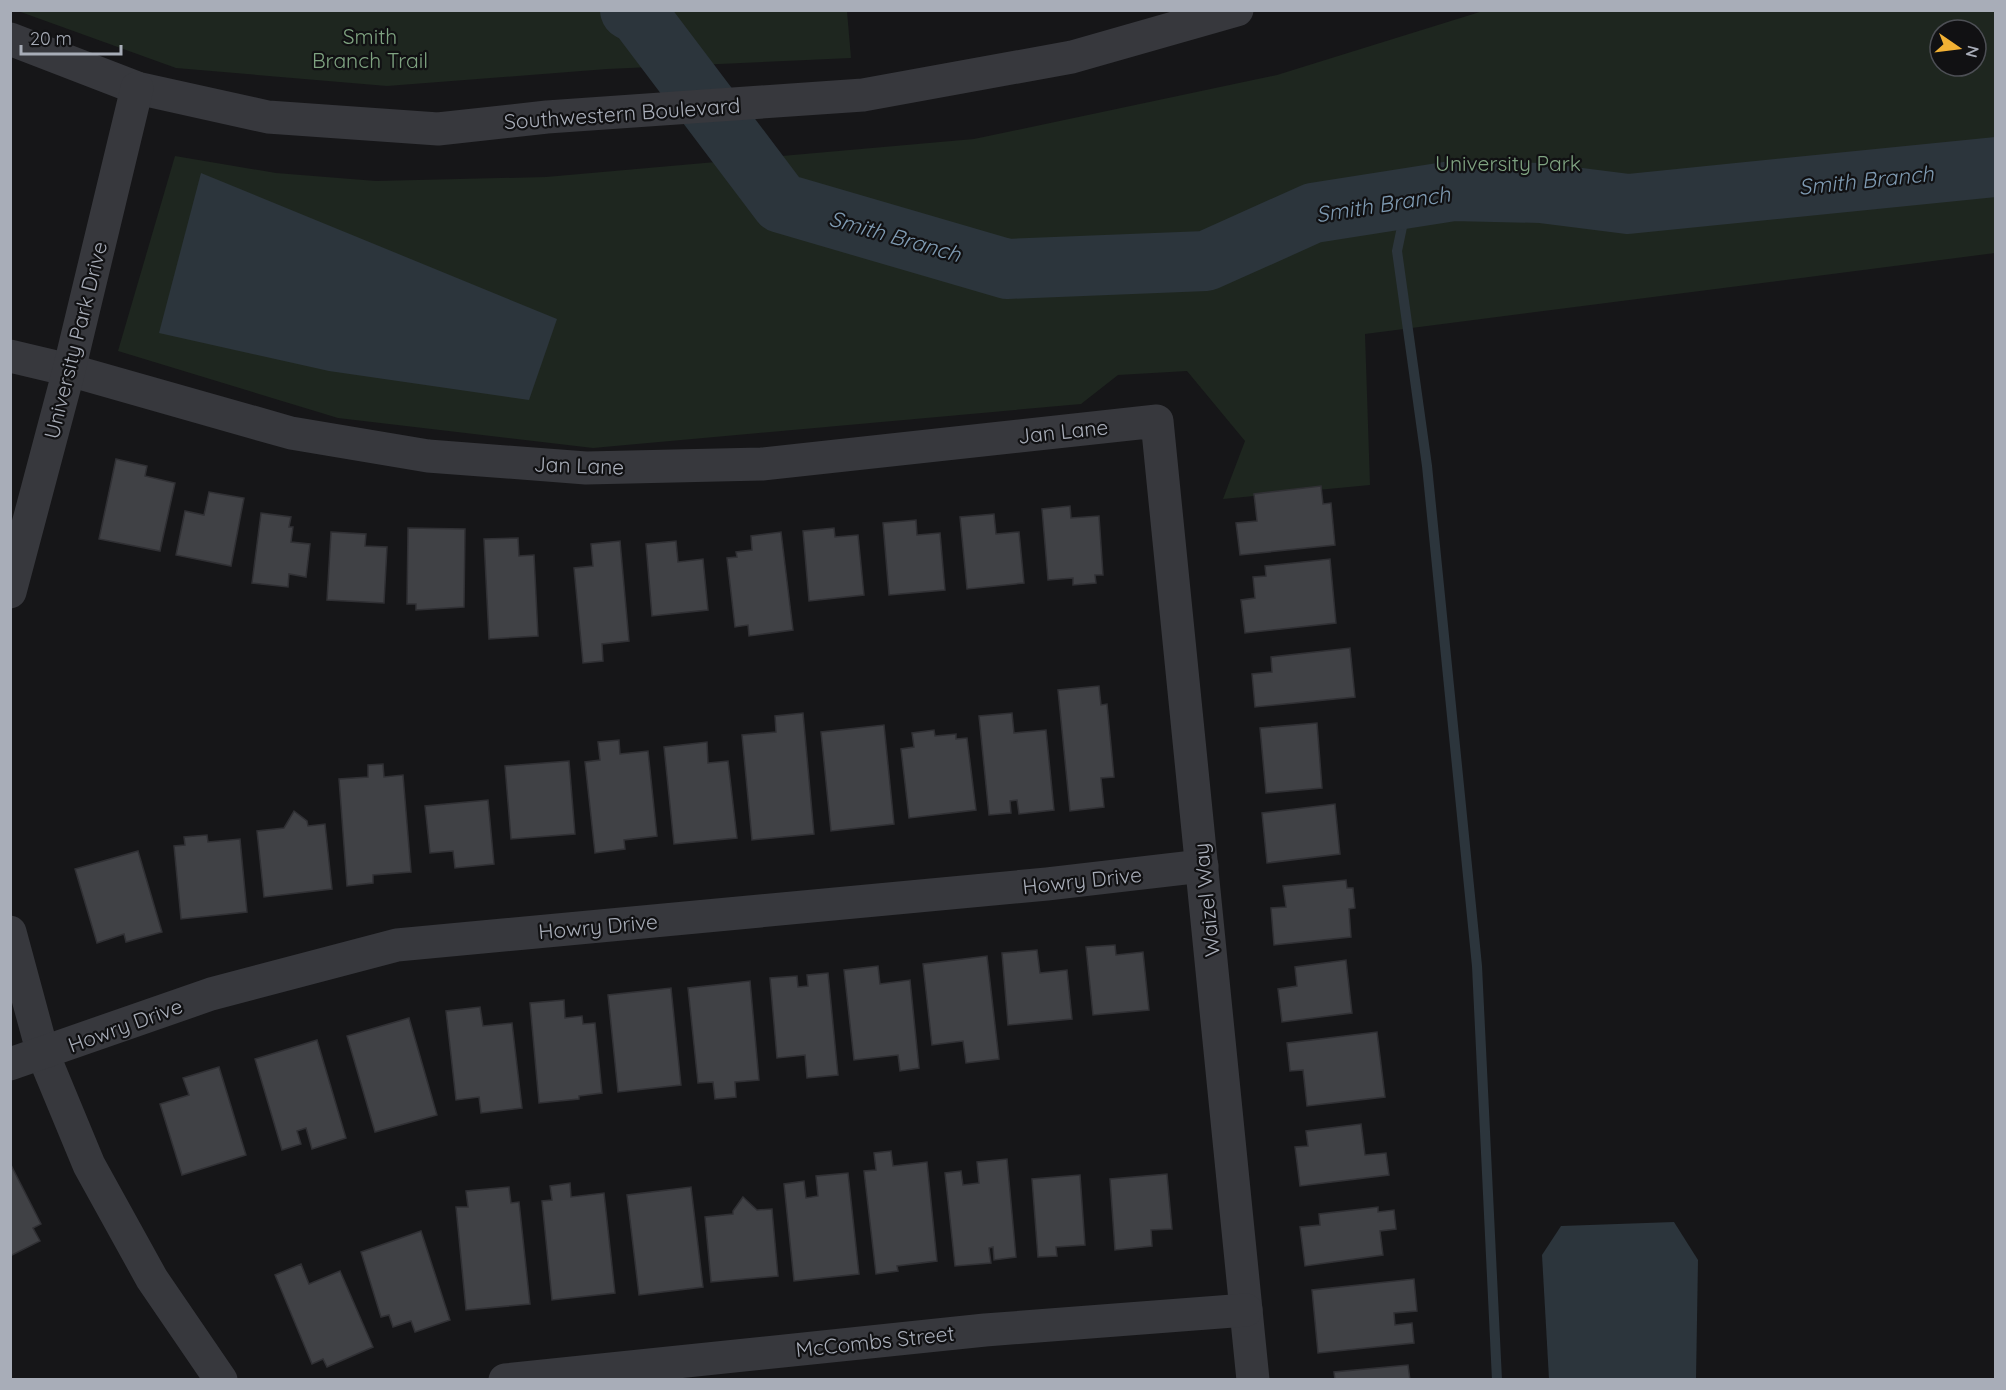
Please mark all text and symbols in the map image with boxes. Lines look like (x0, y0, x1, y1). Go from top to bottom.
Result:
scale bar (21, 18, 122, 56)
north arrow (1928, 18, 1988, 78)
park label: Smith Branch Trail (312, 23, 428, 73)
text: 20 m (30, 27, 72, 50)
text: N (1961, 44, 1984, 60)
street label: Southwestern Boulevard (503, 92, 741, 134)
park label: University Park (1435, 150, 1581, 176)
water label: Smith Branch (1797, 159, 1935, 201)
water label: Smith Branch (1314, 179, 1453, 228)
water label: Smith Branch (826, 204, 964, 268)
street label: University Park Drive (38, 239, 112, 441)
street label: Jan Lane (1017, 413, 1109, 449)
street label: Jan Lane (533, 450, 625, 480)
street label: Waizel Way (1187, 842, 1225, 958)
street label: Howry Drive (1021, 861, 1143, 899)
street label: Howry Drive (537, 908, 659, 944)
street label: Howry Drive (64, 992, 186, 1058)
street label: McCombs Street (794, 1320, 956, 1362)

